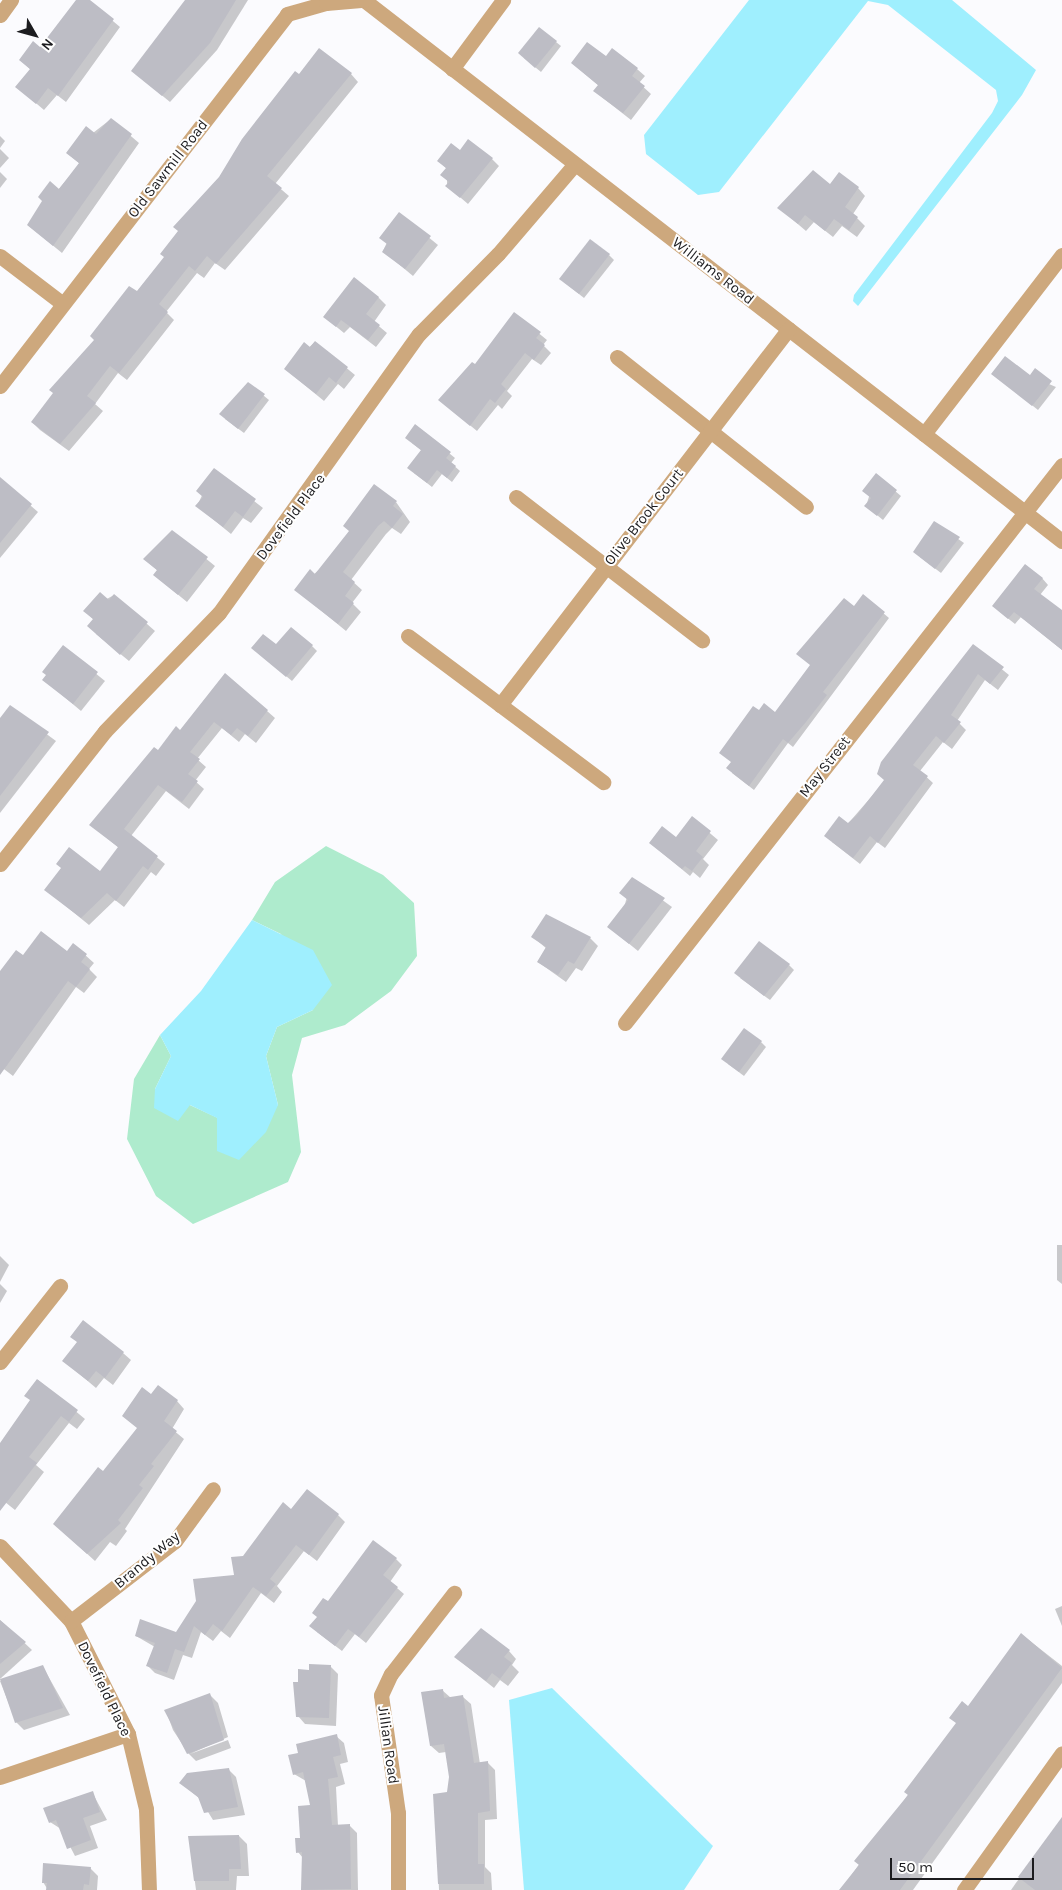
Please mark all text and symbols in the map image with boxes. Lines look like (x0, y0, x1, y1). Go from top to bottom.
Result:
north arrow (10, 10, 60, 60)
text: N (37, 35, 57, 54)
street label: Old Sawmill Road (124, 116, 212, 222)
street label: Williams Road (668, 233, 758, 309)
street label: Olive Brook Court (601, 465, 687, 569)
street label: Dovefield Place (253, 470, 329, 564)
street label: May Street (796, 733, 854, 801)
street label: Brandy Way (111, 1528, 183, 1592)
street label: Dovefield Place (73, 1639, 135, 1739)
street label: Jillian Road (374, 1705, 402, 1785)
scale bar (892, 1848, 1036, 1880)
text: 50 m (898, 1858, 933, 1876)

